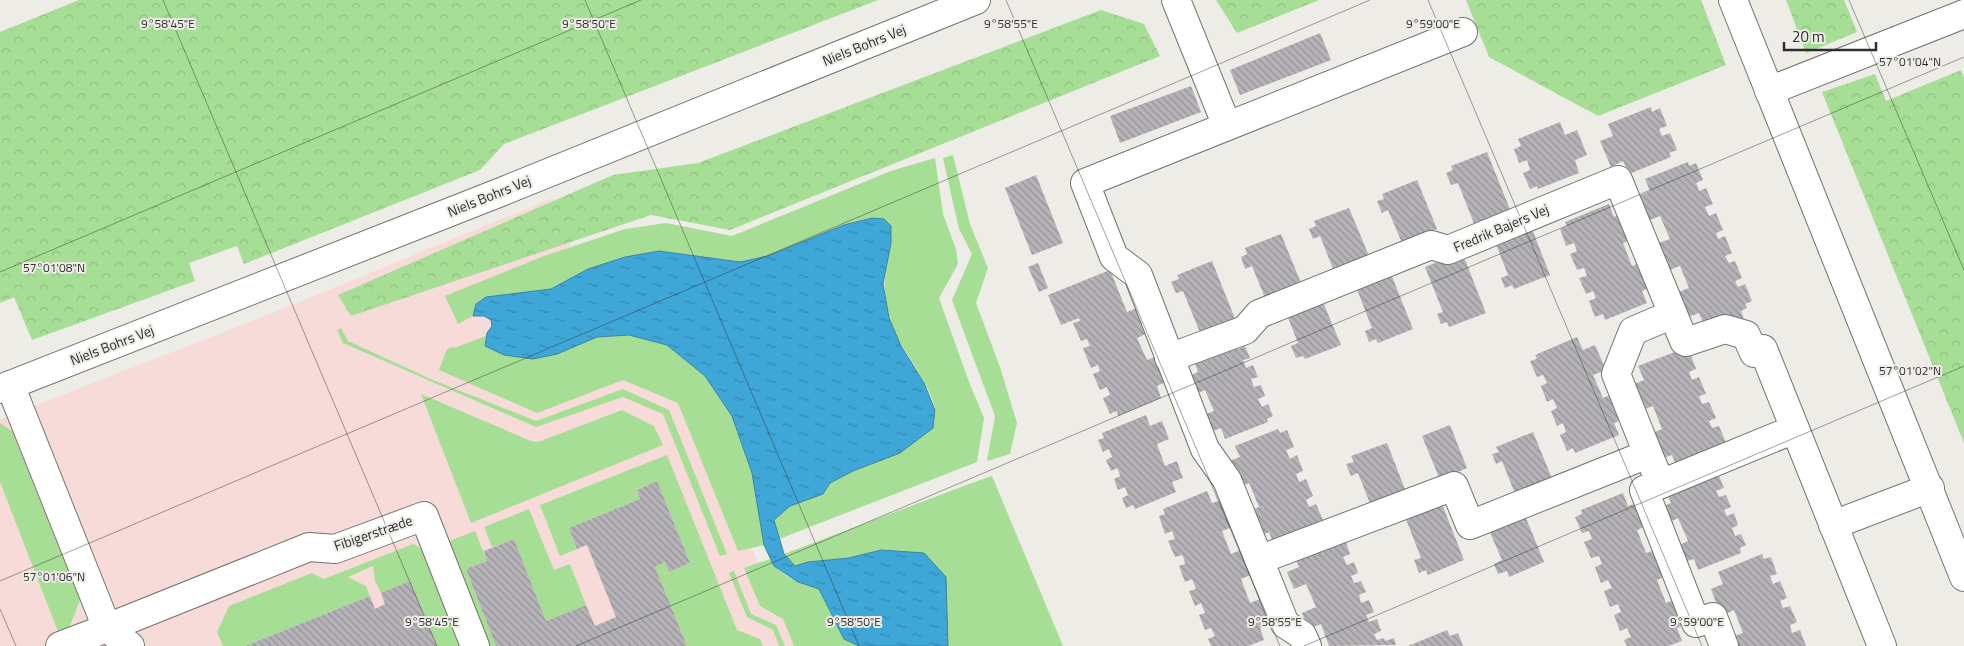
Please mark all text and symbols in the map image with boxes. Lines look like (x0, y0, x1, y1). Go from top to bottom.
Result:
text: 9°58'45"E (141, 14, 195, 33)
text: 9°58'50"E (562, 14, 616, 33)
text: 9°58'55"E (984, 14, 1038, 33)
text: 9°59'00"E (1406, 14, 1460, 33)
street label: Niels Bohrs Vej (819, 18, 909, 71)
scale bar (1784, 20, 1876, 52)
text: 20 m (1792, 25, 1825, 48)
text: 57°01'04"N (1879, 52, 1941, 71)
street label: Niels Bohrs Vej (444, 169, 534, 222)
street label: Fredrik Bajers Vej (1450, 198, 1552, 257)
text: 57°01'08"N (23, 258, 85, 277)
street label: Niels Bohrs Vej (67, 319, 157, 370)
text: 57°01'02"N (1879, 361, 1941, 380)
street label: Fibigerstræde (331, 509, 415, 556)
text: 57°01'06"N (23, 567, 85, 586)
text: 9°58'45"E (405, 612, 459, 631)
text: 9°58'50"E (827, 612, 881, 631)
text: 9°58'55"E (1248, 612, 1302, 631)
text: 9°59'00"E (1670, 612, 1724, 631)

